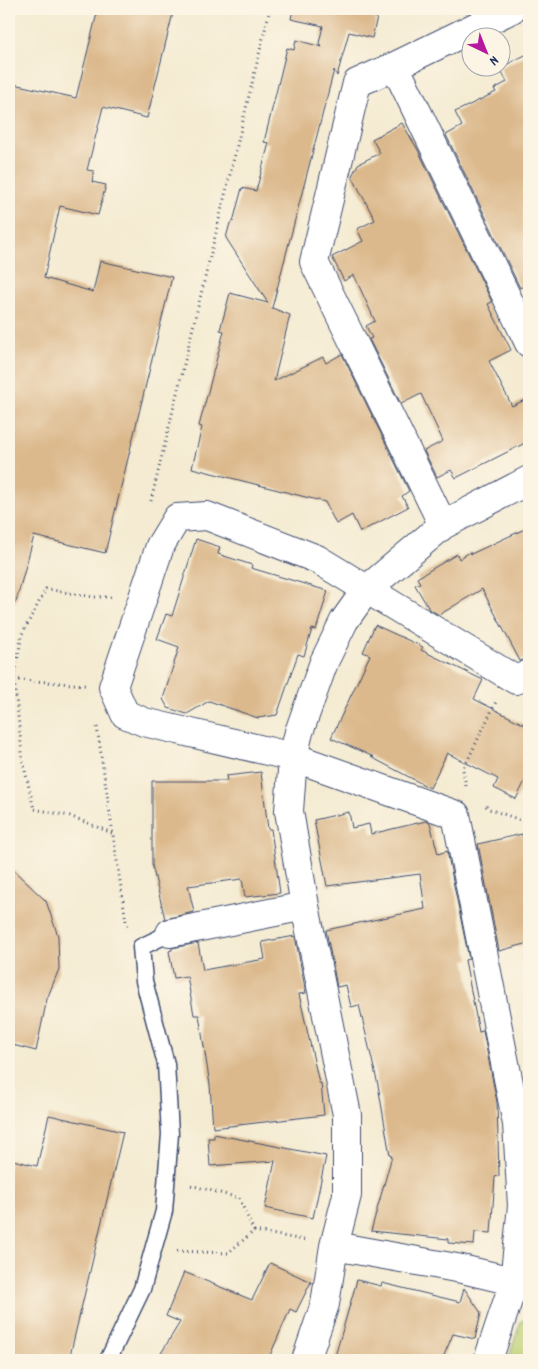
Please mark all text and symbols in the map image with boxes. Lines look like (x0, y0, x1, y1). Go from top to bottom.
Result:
north arrow (460, 28, 510, 78)
text: N (484, 50, 503, 70)

